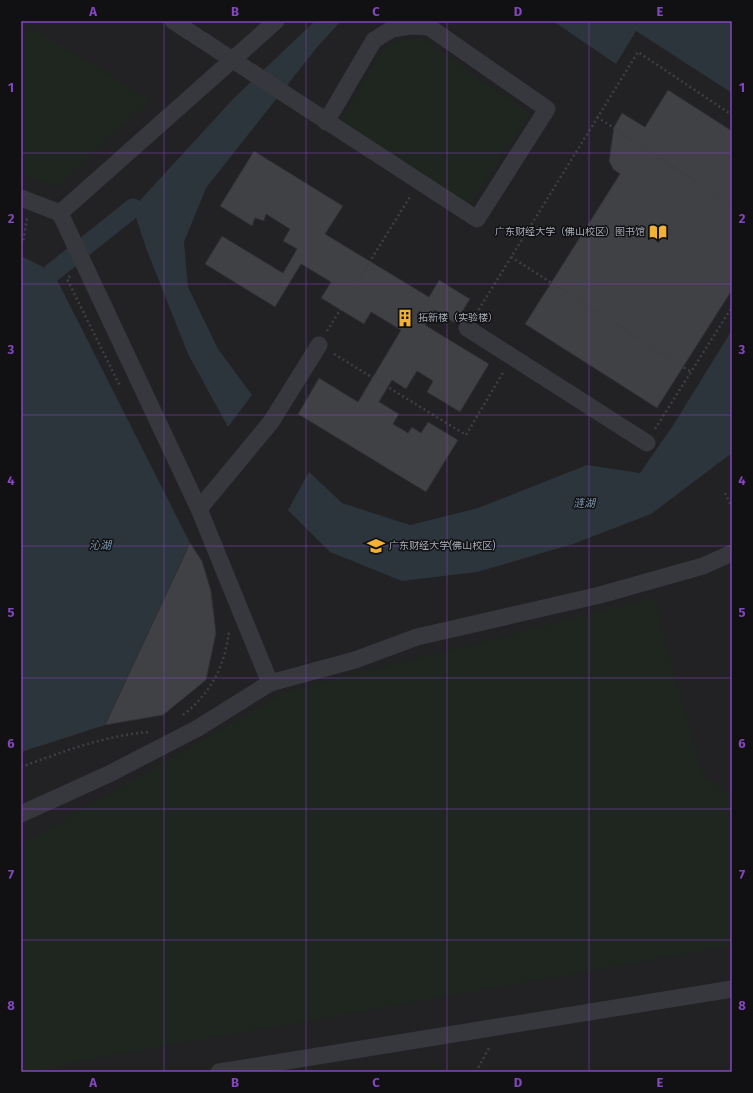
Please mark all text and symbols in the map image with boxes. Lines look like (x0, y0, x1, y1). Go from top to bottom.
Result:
text: A (88, 4, 97, 19)
text: B (231, 4, 239, 19)
text: C (372, 4, 380, 19)
text: D (514, 4, 523, 19)
text: E (657, 4, 664, 19)
text: 1 (8, 80, 14, 95)
text: 1 (739, 80, 745, 95)
text: 2 (8, 211, 15, 226)
text: 2 (739, 211, 746, 226)
library icon: 广东财经大学（佛山校区）图书馆 (648, 222, 668, 242)
place label: 广东财经大学（佛山校区）图书馆 (495, 226, 645, 238)
building icon: 拓新楼（实验楼） (395, 308, 415, 328)
place label: 拓新楼（实验楼） (418, 312, 498, 324)
text: 3 (7, 342, 15, 357)
text: 3 (738, 342, 746, 357)
text: 4 (7, 473, 15, 488)
text: 4 (738, 473, 746, 488)
water label: 涟湖 (573, 497, 597, 510)
school or university icon: 广东财经大学(佛山校区) (366, 536, 386, 556)
water label: 沁湖 (89, 539, 113, 552)
place label: 广东财经大学(佛山校区) (389, 539, 495, 552)
text: 5 (8, 605, 15, 620)
text: 5 (739, 605, 746, 620)
text: 6 (7, 736, 15, 751)
text: 6 (738, 736, 746, 751)
text: 7 (8, 867, 14, 882)
text: 7 (739, 867, 745, 882)
text: 8 (7, 998, 15, 1013)
text: 8 (738, 998, 746, 1013)
text: A (88, 1075, 97, 1090)
text: B (231, 1075, 239, 1090)
text: C (372, 1075, 380, 1090)
text: D (514, 1075, 523, 1090)
text: E (657, 1075, 664, 1090)

